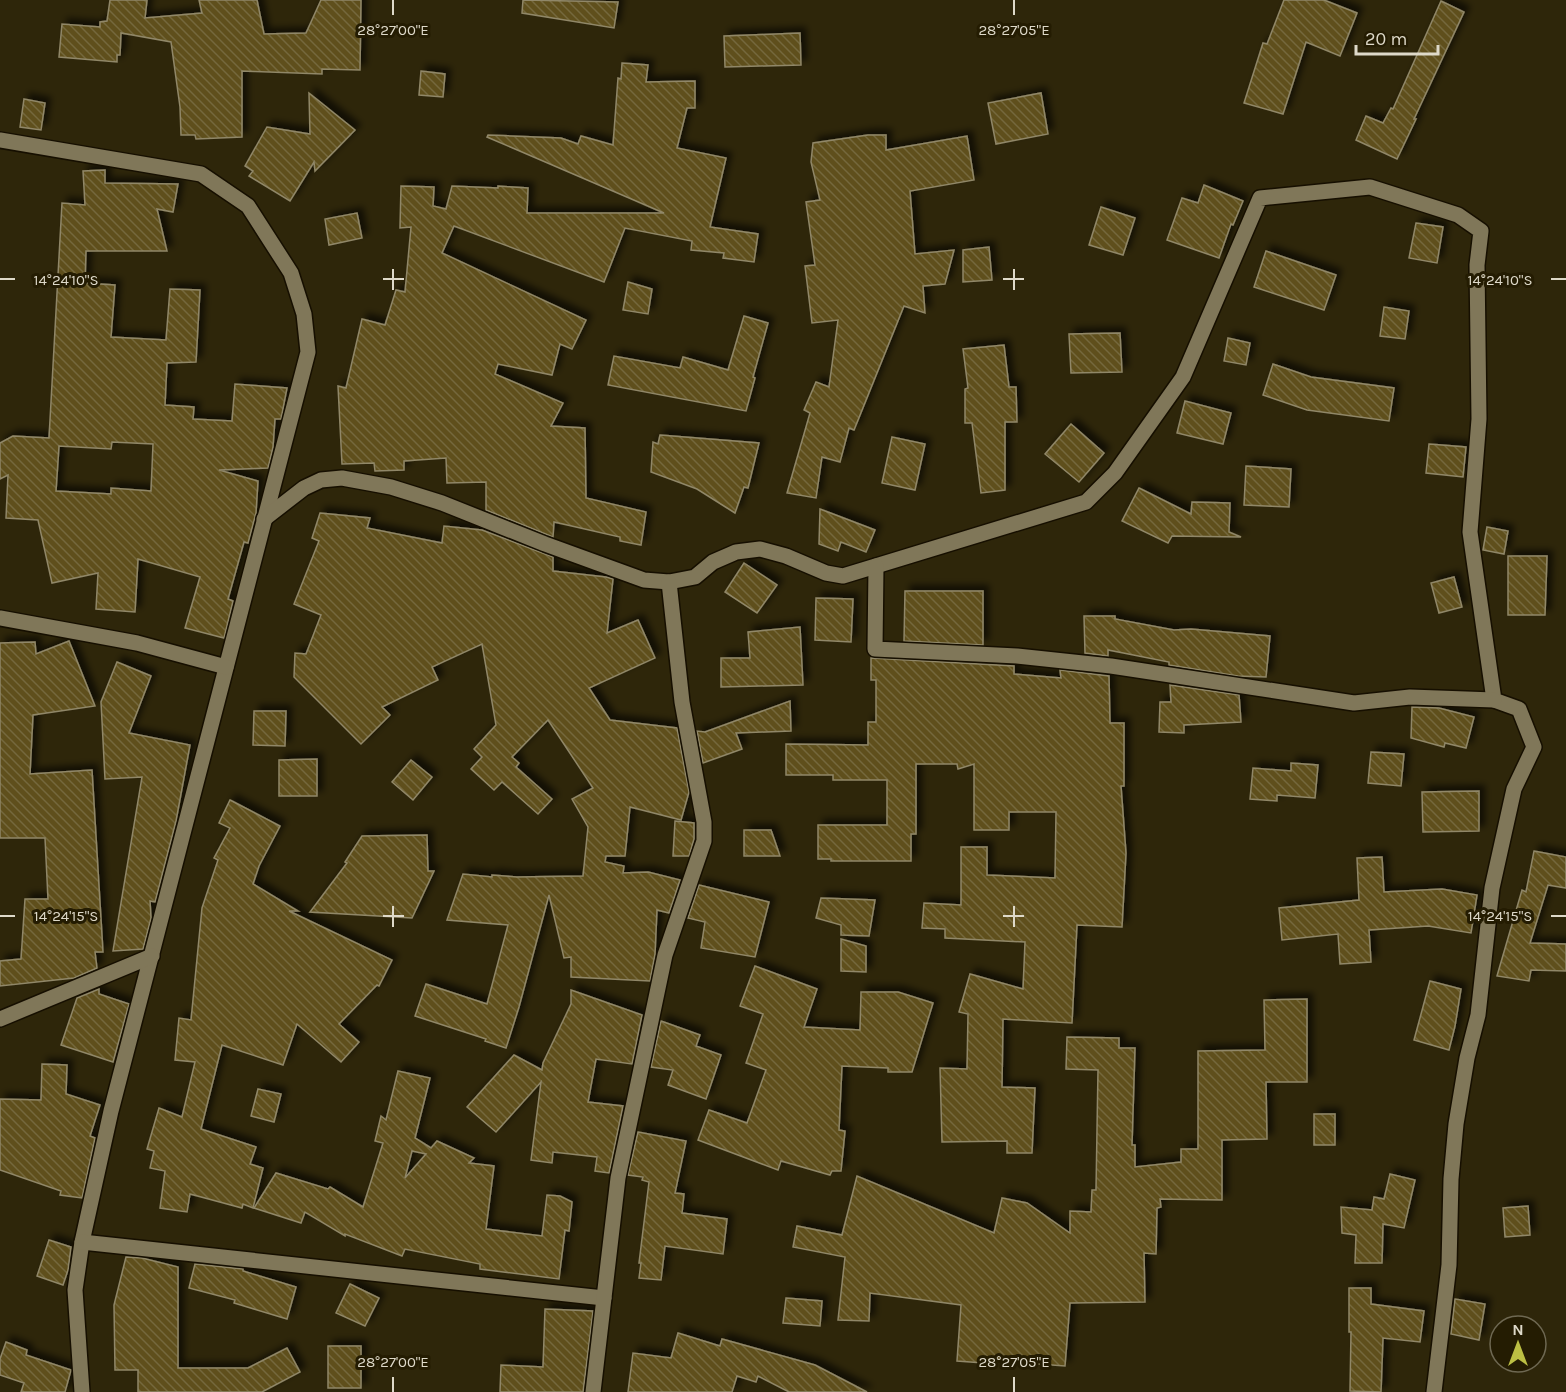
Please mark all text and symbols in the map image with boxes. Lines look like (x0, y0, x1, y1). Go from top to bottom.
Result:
scale bar (1356, 18, 1438, 56)
text: 28°27'00"E (357, 21, 429, 39)
text: 28°27'05"E (978, 21, 1050, 39)
text: 20 m (1365, 28, 1407, 50)
text: 14°24'10"S (33, 271, 99, 289)
text: 14°24'10"S (1467, 271, 1533, 289)
text: 14°24'15"S (34, 907, 98, 925)
text: 14°24'15"S (1468, 907, 1532, 925)
north arrow (1488, 1314, 1548, 1374)
text: N (1512, 1320, 1524, 1339)
text: 28°27'00"E (357, 1353, 429, 1371)
text: 28°27'05"E (978, 1353, 1050, 1371)

